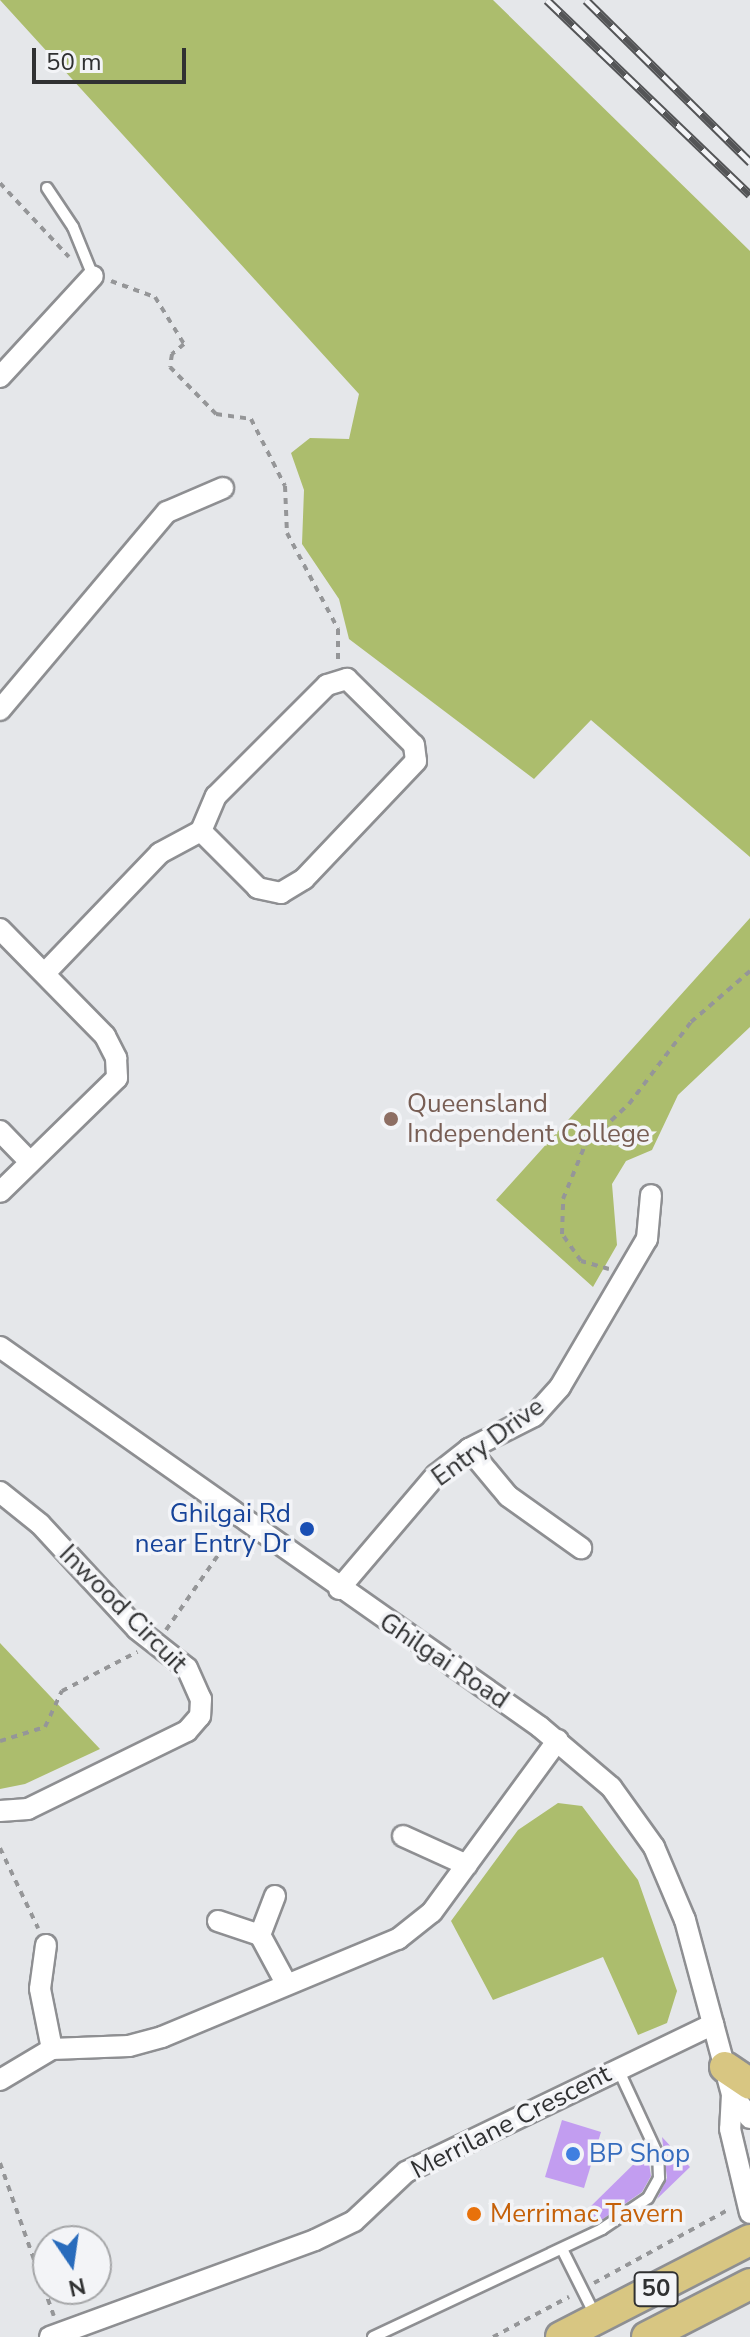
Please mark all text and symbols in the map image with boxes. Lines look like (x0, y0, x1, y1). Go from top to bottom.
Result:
scale bar (36, 32, 190, 82)
text: 50 m (46, 46, 102, 78)
place label: Queensland Independent College (407, 1088, 650, 1150)
marker: Queensland Independent College (382, 1110, 400, 1128)
street label: Entry Drive (426, 1391, 550, 1493)
place label: Ghilgai Rd near Entry Dr (135, 1498, 291, 1560)
marker: Ghilgai Rd near Entry Dr (298, 1520, 316, 1538)
street label: Inwood Circuit (53, 1539, 193, 1679)
street label: Ghilgai Road (373, 1606, 515, 1716)
street label: Merrilane Crescent (406, 2058, 616, 2186)
place label: BP Shop (589, 2138, 690, 2170)
marker: BP Shop (564, 2145, 582, 2163)
place label: Merrimac Tavern (490, 2198, 684, 2230)
marker: Merrimac Tavern (465, 2205, 483, 2223)
north arrow (32, 2225, 112, 2305)
road number: 50 (632, 2269, 680, 2309)
text: N (66, 2270, 88, 2303)

